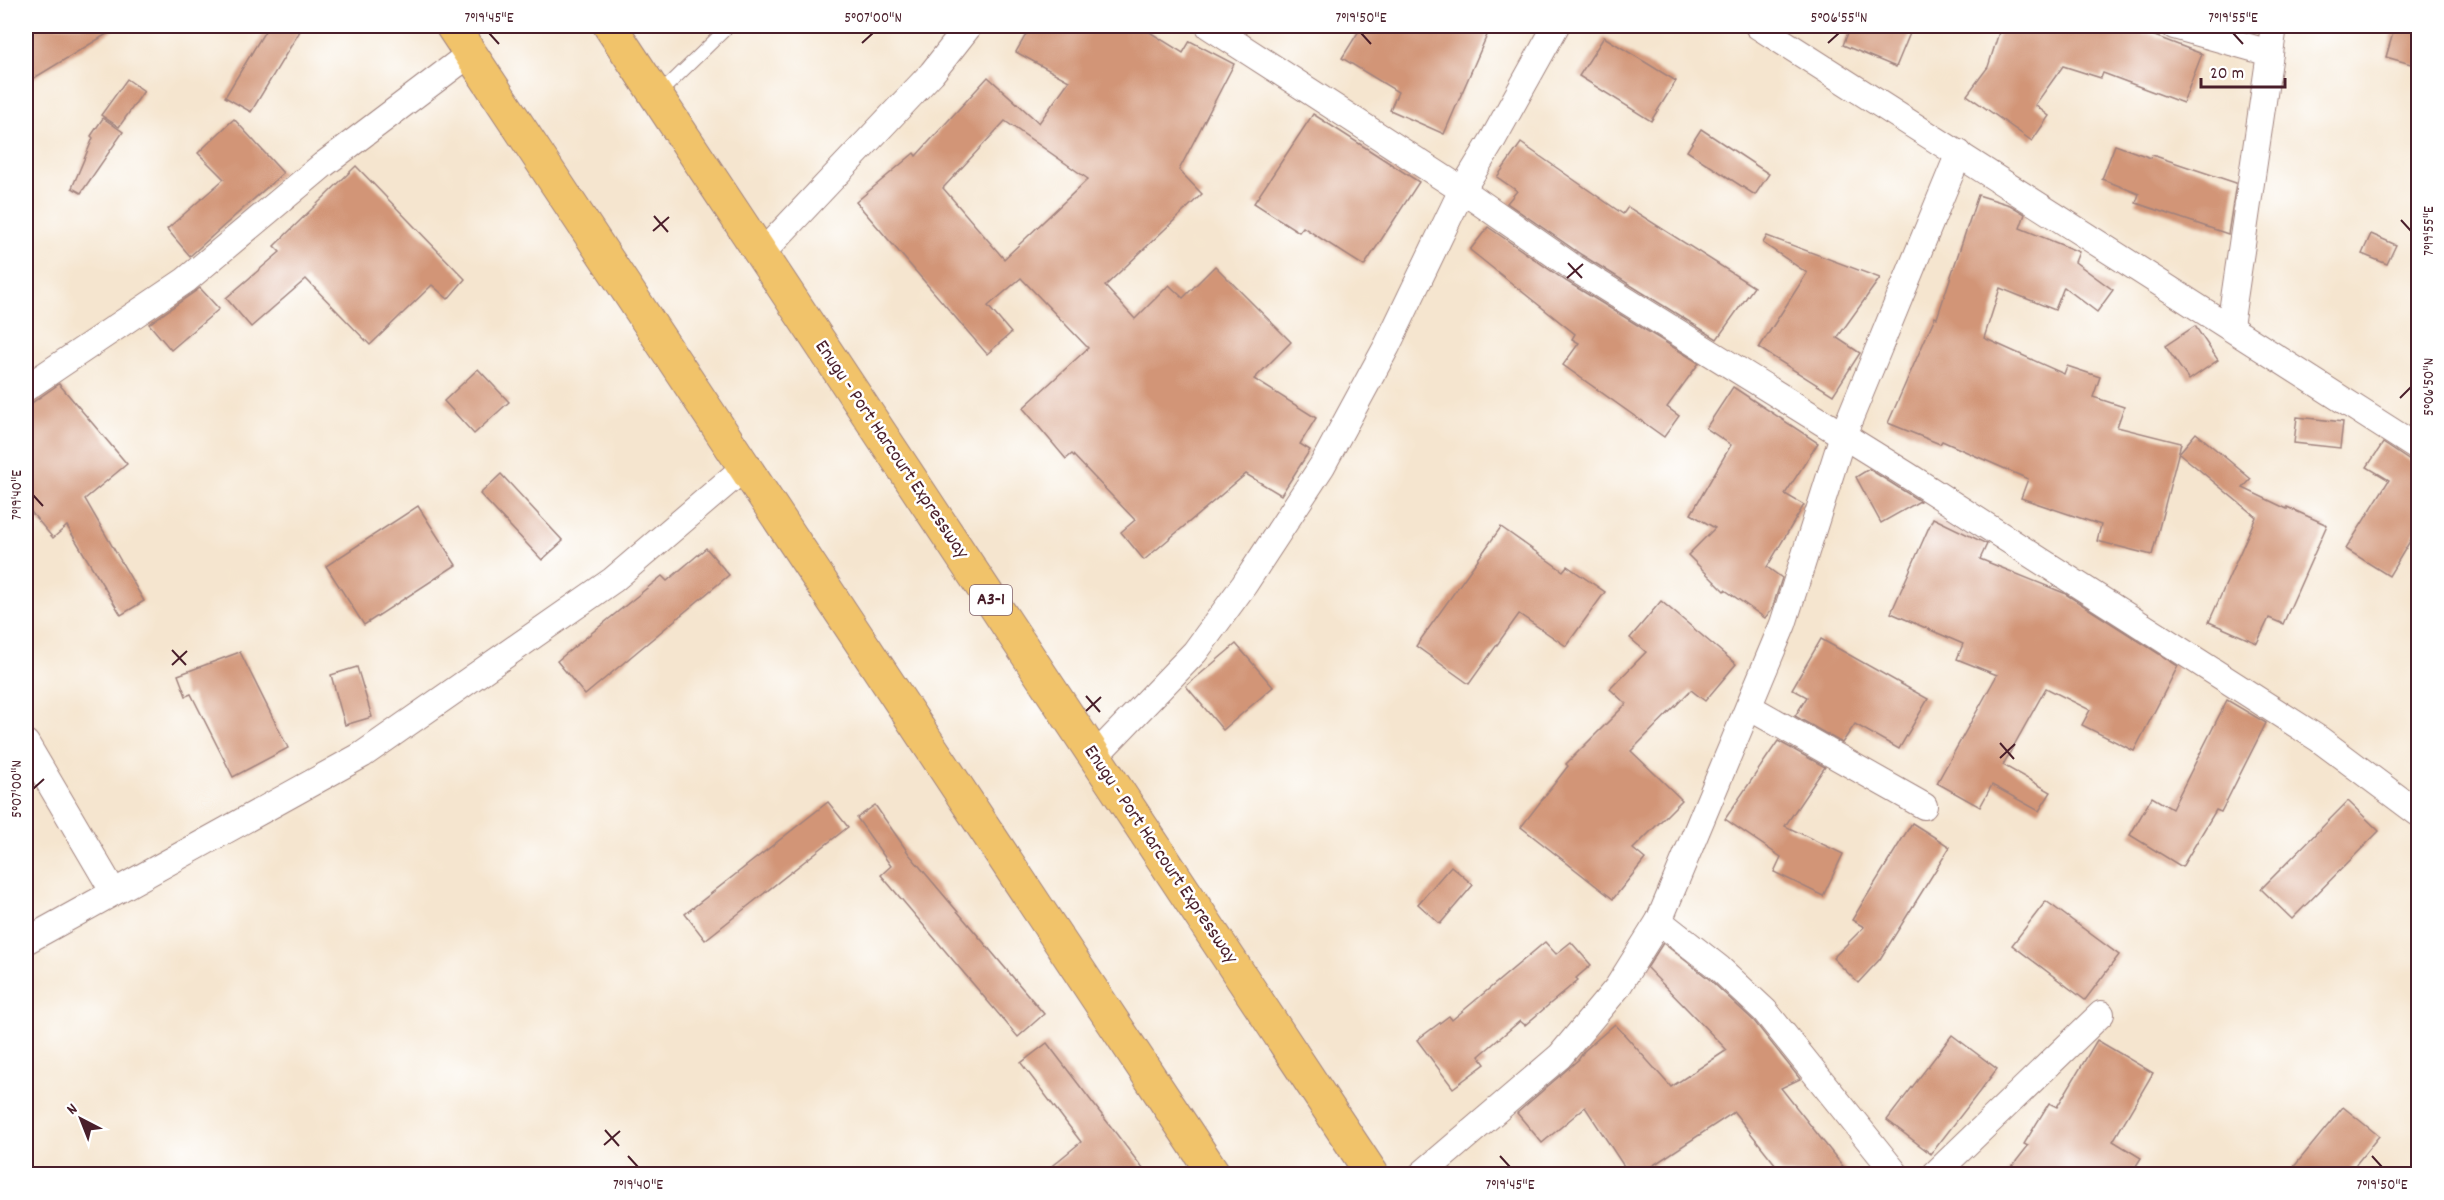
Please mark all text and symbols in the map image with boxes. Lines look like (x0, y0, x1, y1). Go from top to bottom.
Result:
text: 7°19'45"E (465, 8, 514, 30)
text: 5°07'00"N (844, 8, 902, 30)
text: 7°19'50"E (1336, 8, 1387, 30)
text: 5°06'55"N (1811, 8, 1867, 30)
text: 7°19'55"E (2208, 8, 2258, 30)
scale bar (2201, 51, 2285, 89)
text: 20 m (2210, 62, 2244, 87)
text: 7°19'55"E (2419, 206, 2441, 256)
street label: Enugu - Port Harcourt Expressway (807, 335, 975, 566)
text: 5°06'50"N (2419, 358, 2441, 416)
text: 7°19'40"E (7, 470, 29, 520)
road number: A3-1 (970, 585, 1012, 615)
street label: Enugu - Port Harcourt Expressway (1076, 740, 1244, 971)
text: 5°07'00"N (7, 760, 29, 818)
north arrow (51, 1089, 111, 1149)
text: N (62, 1098, 83, 1121)
text: 7°19'40"E (613, 1175, 663, 1197)
text: 7°19'45"E (1486, 1175, 1535, 1197)
text: 7°19'50"E (2357, 1175, 2408, 1197)

